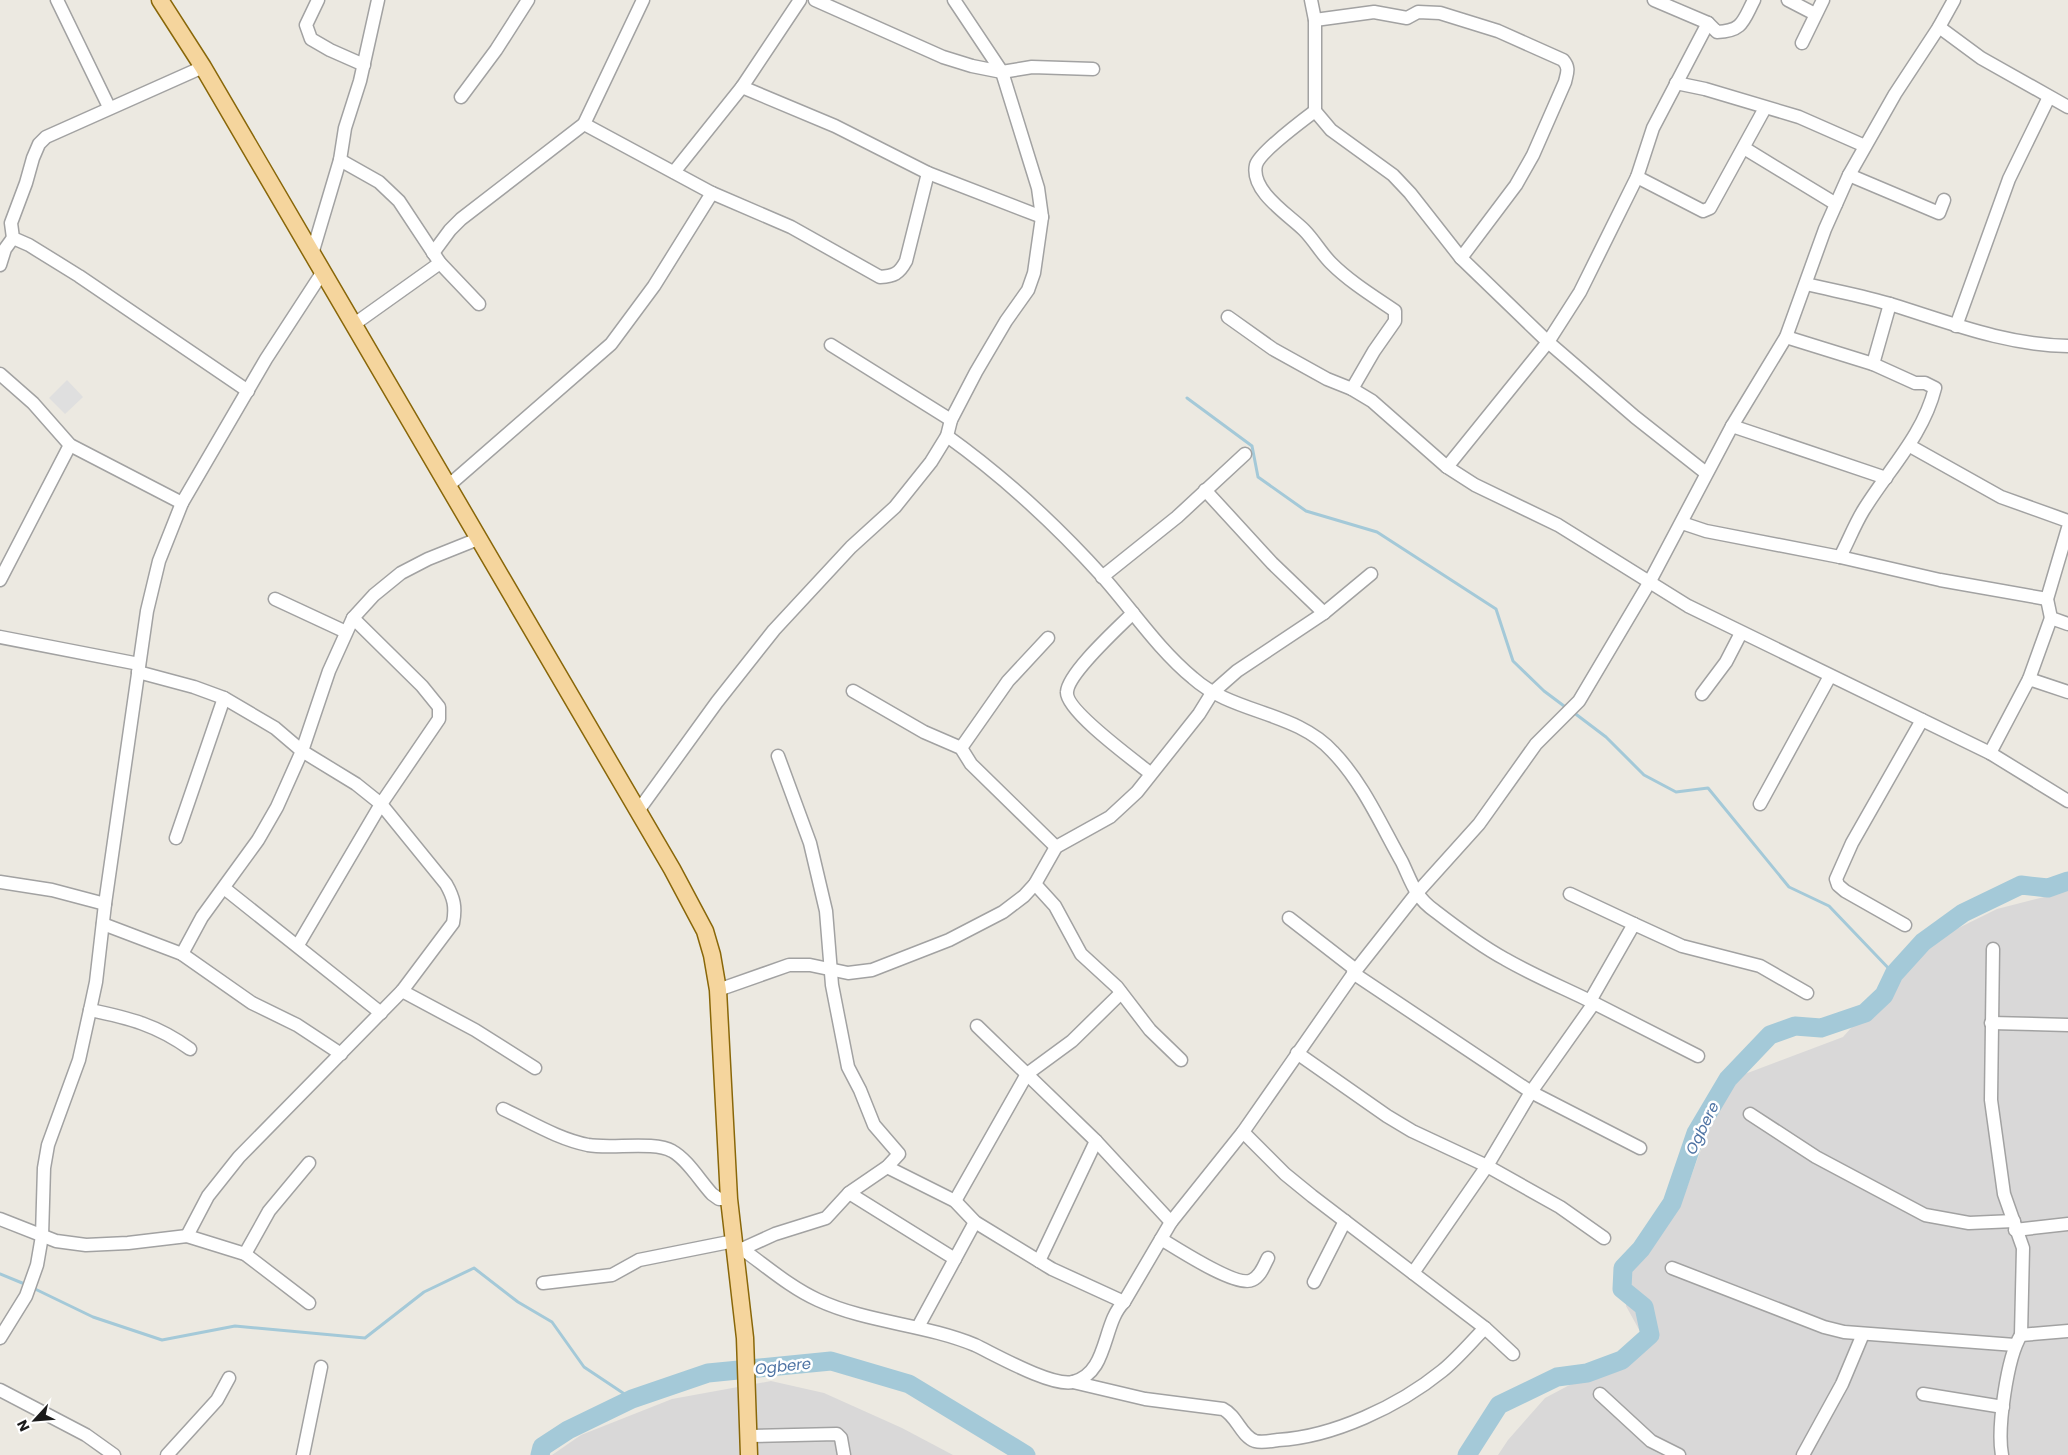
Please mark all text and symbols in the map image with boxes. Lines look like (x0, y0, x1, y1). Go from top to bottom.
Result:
water label: Ogbere (1680, 1098, 1724, 1158)
water label: Ogbere (754, 1353, 812, 1379)
north arrow (10, 1395, 60, 1445)
text: N (12, 1417, 35, 1435)

